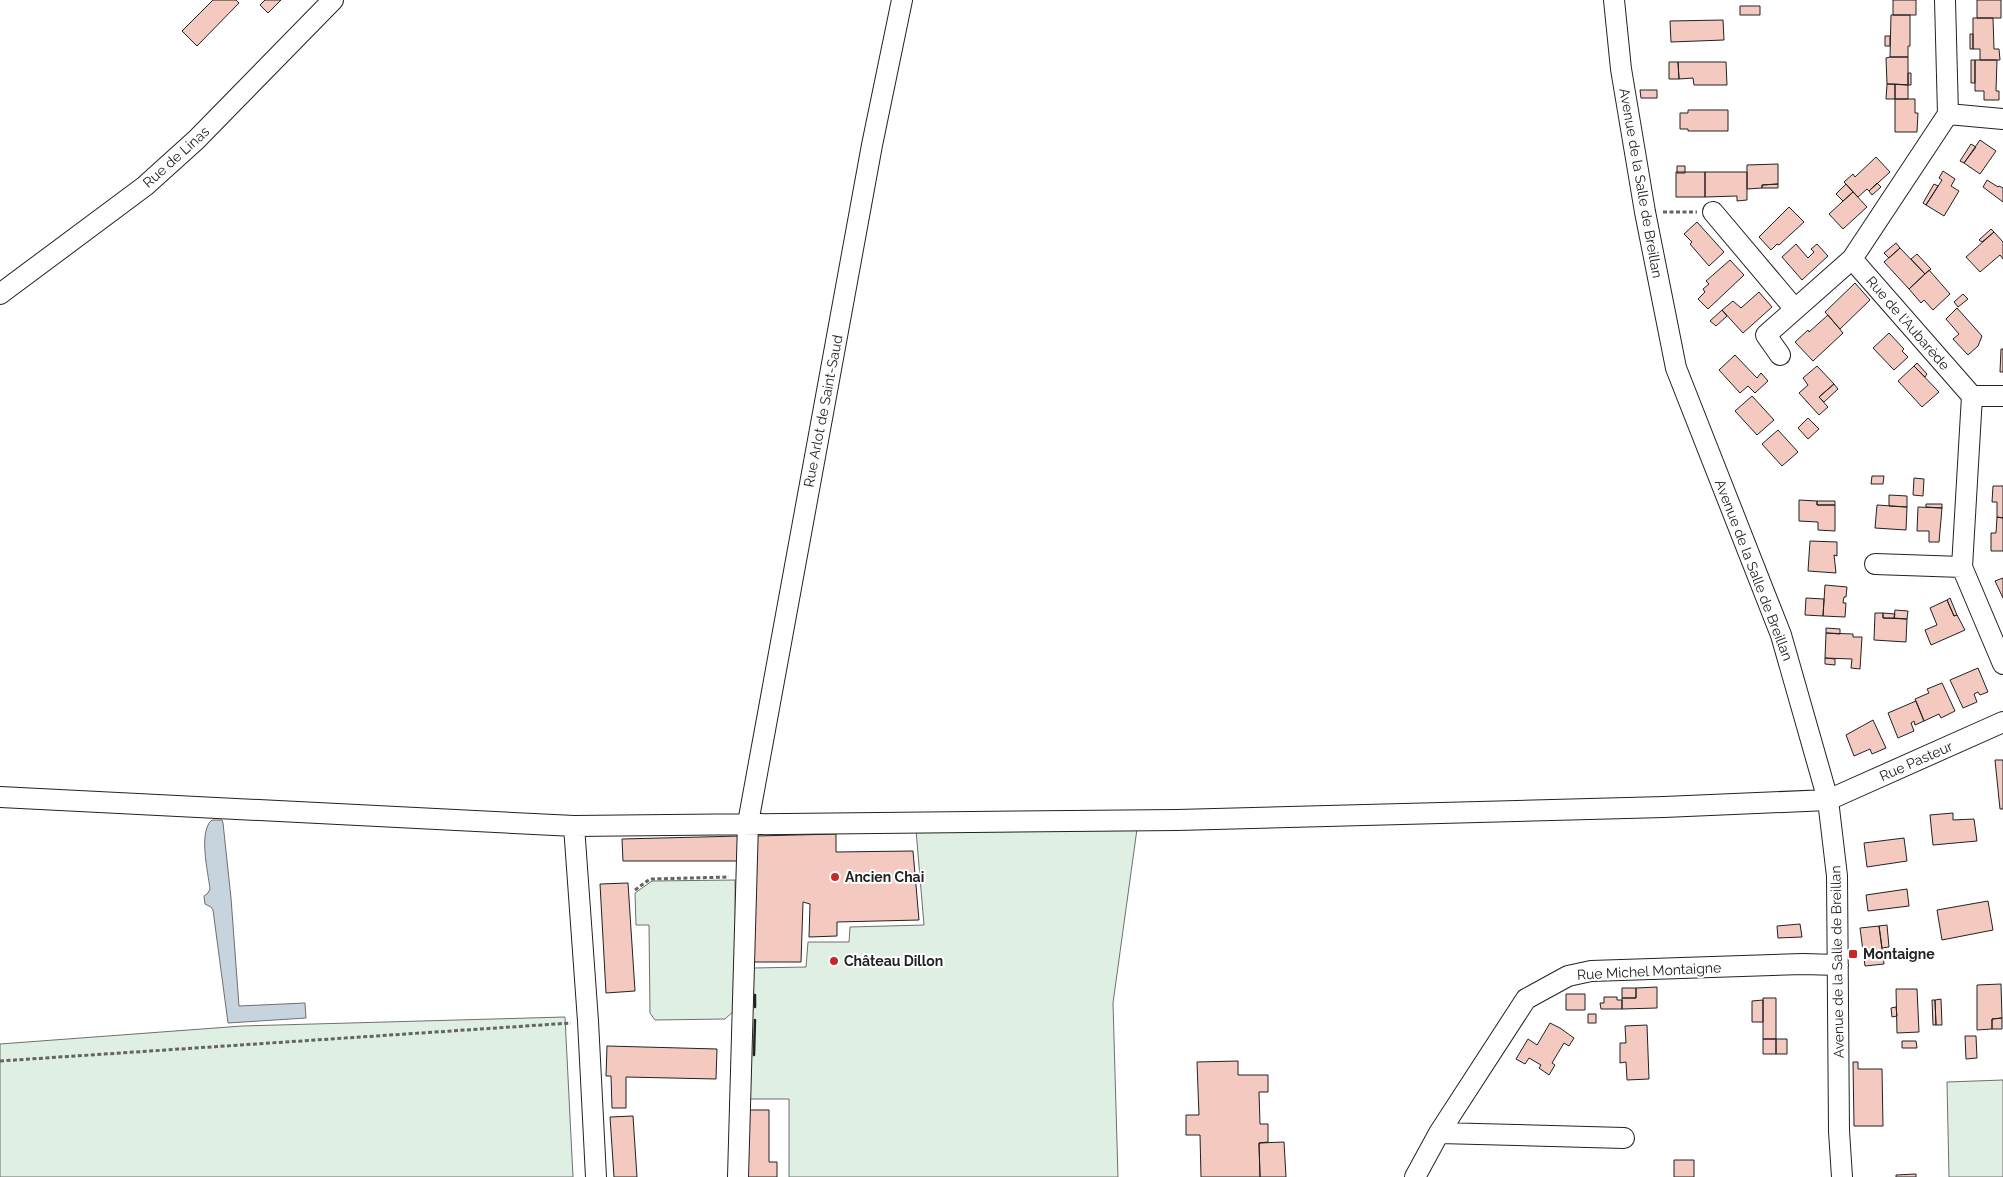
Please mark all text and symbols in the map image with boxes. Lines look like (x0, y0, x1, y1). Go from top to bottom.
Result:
street label: Avenue de la Salle de Breillan (1616, 87, 1666, 279)
street label: Rue de Linas (140, 123, 213, 191)
street label: Rue de l'Aubarède (1863, 273, 1953, 373)
street label: Rue Arlot de Saint-Saud (800, 333, 846, 489)
street label: Avenue de la Salle de Breillan (1712, 477, 1796, 663)
street label: Rue Pasteur (1877, 738, 1955, 784)
street label: Avenue de la Salle de Breillan (1827, 865, 1847, 1059)
place label: Ancien Chai (845, 869, 924, 885)
marker: Ancien Chai (829, 871, 841, 883)
place label: Montaigne (1863, 946, 1935, 962)
marker: Montaigne (1847, 948, 1859, 960)
place label: Château Dillon (844, 953, 943, 969)
marker: Château Dillon (828, 955, 840, 967)
street label: Rue Michel Montaigne (1576, 959, 1722, 983)

